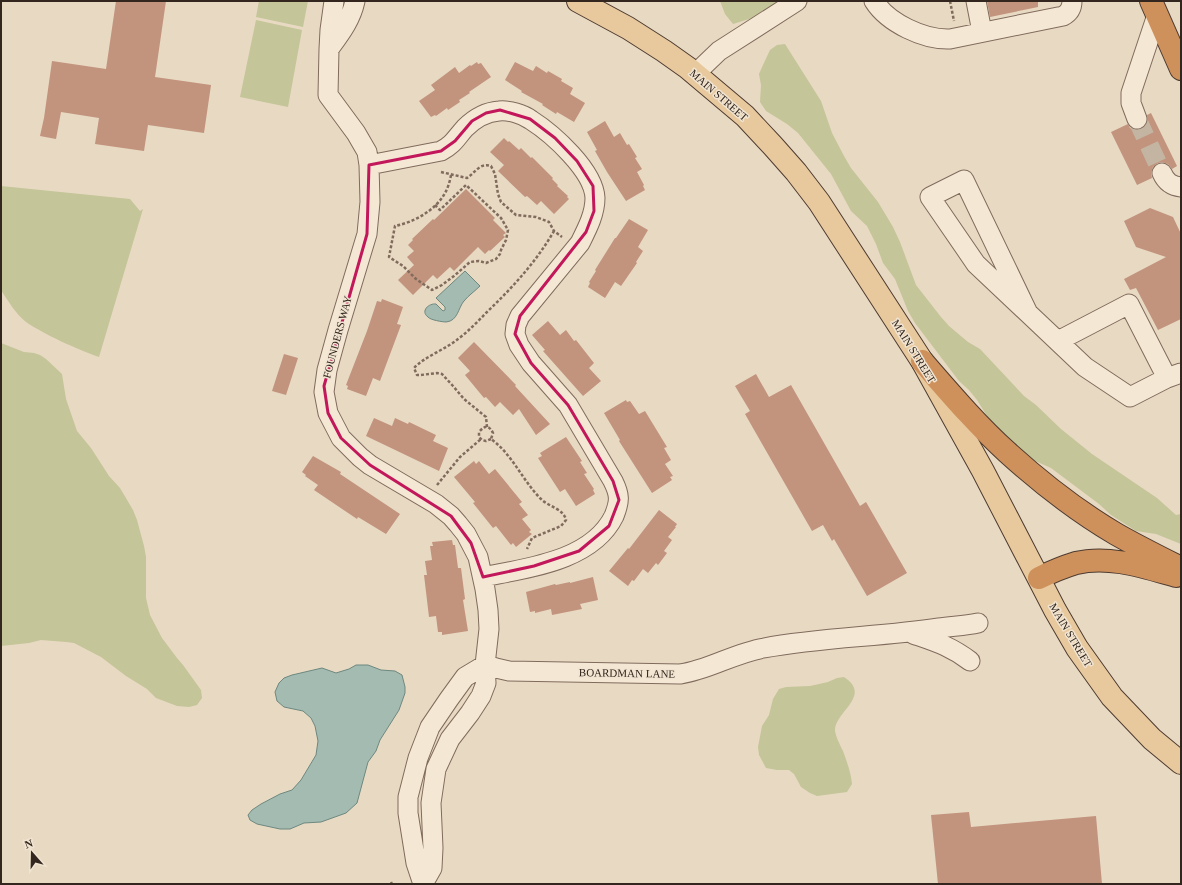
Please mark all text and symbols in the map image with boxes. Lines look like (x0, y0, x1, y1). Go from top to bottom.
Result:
street label: MAIN STREET (688, 67, 750, 123)
street label: FOUNDERS WAY (320, 295, 354, 379)
street label: MAIN STREET (890, 317, 938, 385)
street label: MAIN STREET (1047, 601, 1095, 669)
street label: BOARDMAN LANE (579, 666, 676, 680)
north arrow (12, 833, 52, 873)
text: N (23, 837, 34, 851)

